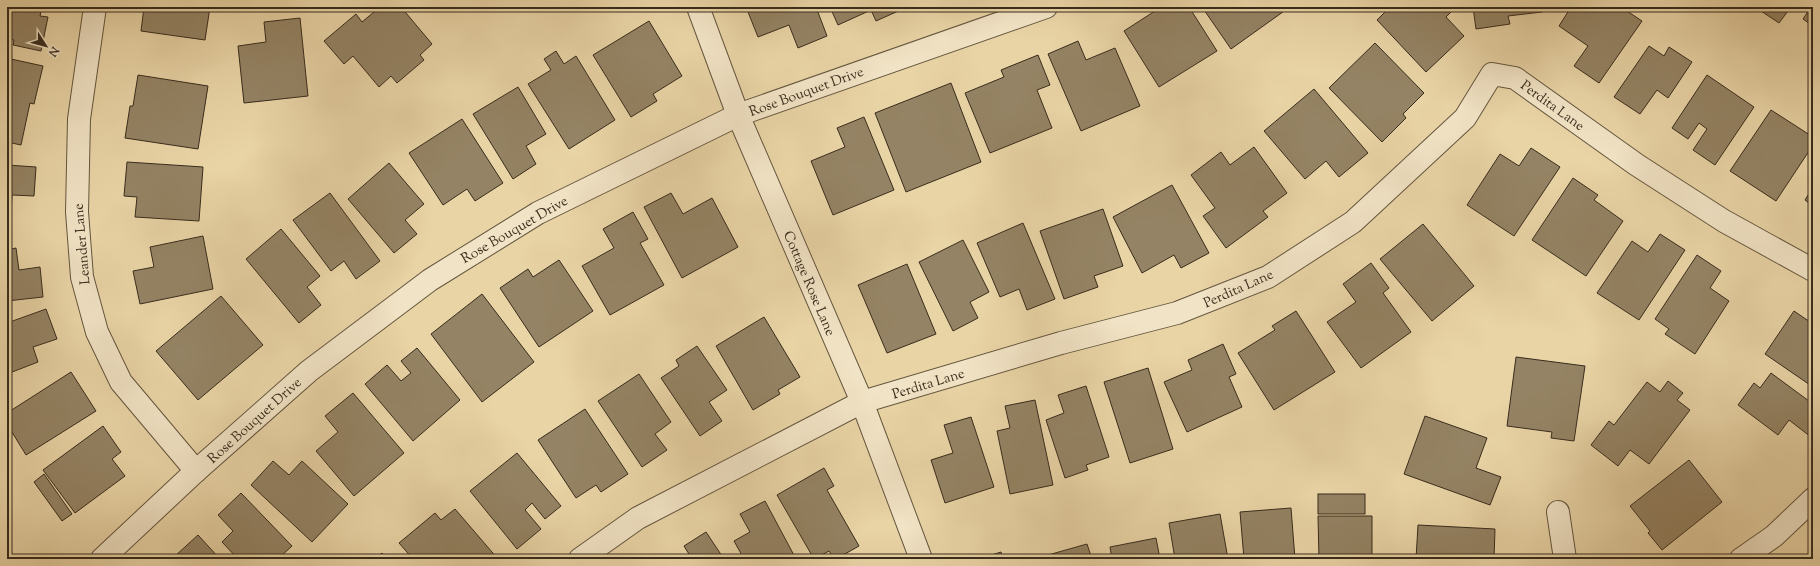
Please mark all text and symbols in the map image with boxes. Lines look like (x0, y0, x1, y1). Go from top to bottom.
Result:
north arrow (26, 26, 66, 66)
text: N (44, 42, 63, 60)
street label: Rose Bouquet Drive (747, 63, 867, 123)
street label: Perdita Lane (1516, 77, 1588, 137)
street label: Rose Bouquet Drive (458, 192, 572, 270)
street label: Leander Lane (69, 202, 97, 285)
street label: Cottage Rose Lane (777, 228, 839, 339)
street label: Perdita Lane (1201, 266, 1277, 314)
street label: Perdita Lane (890, 364, 967, 405)
street label: Rose Bouquet Drive (204, 374, 307, 469)

